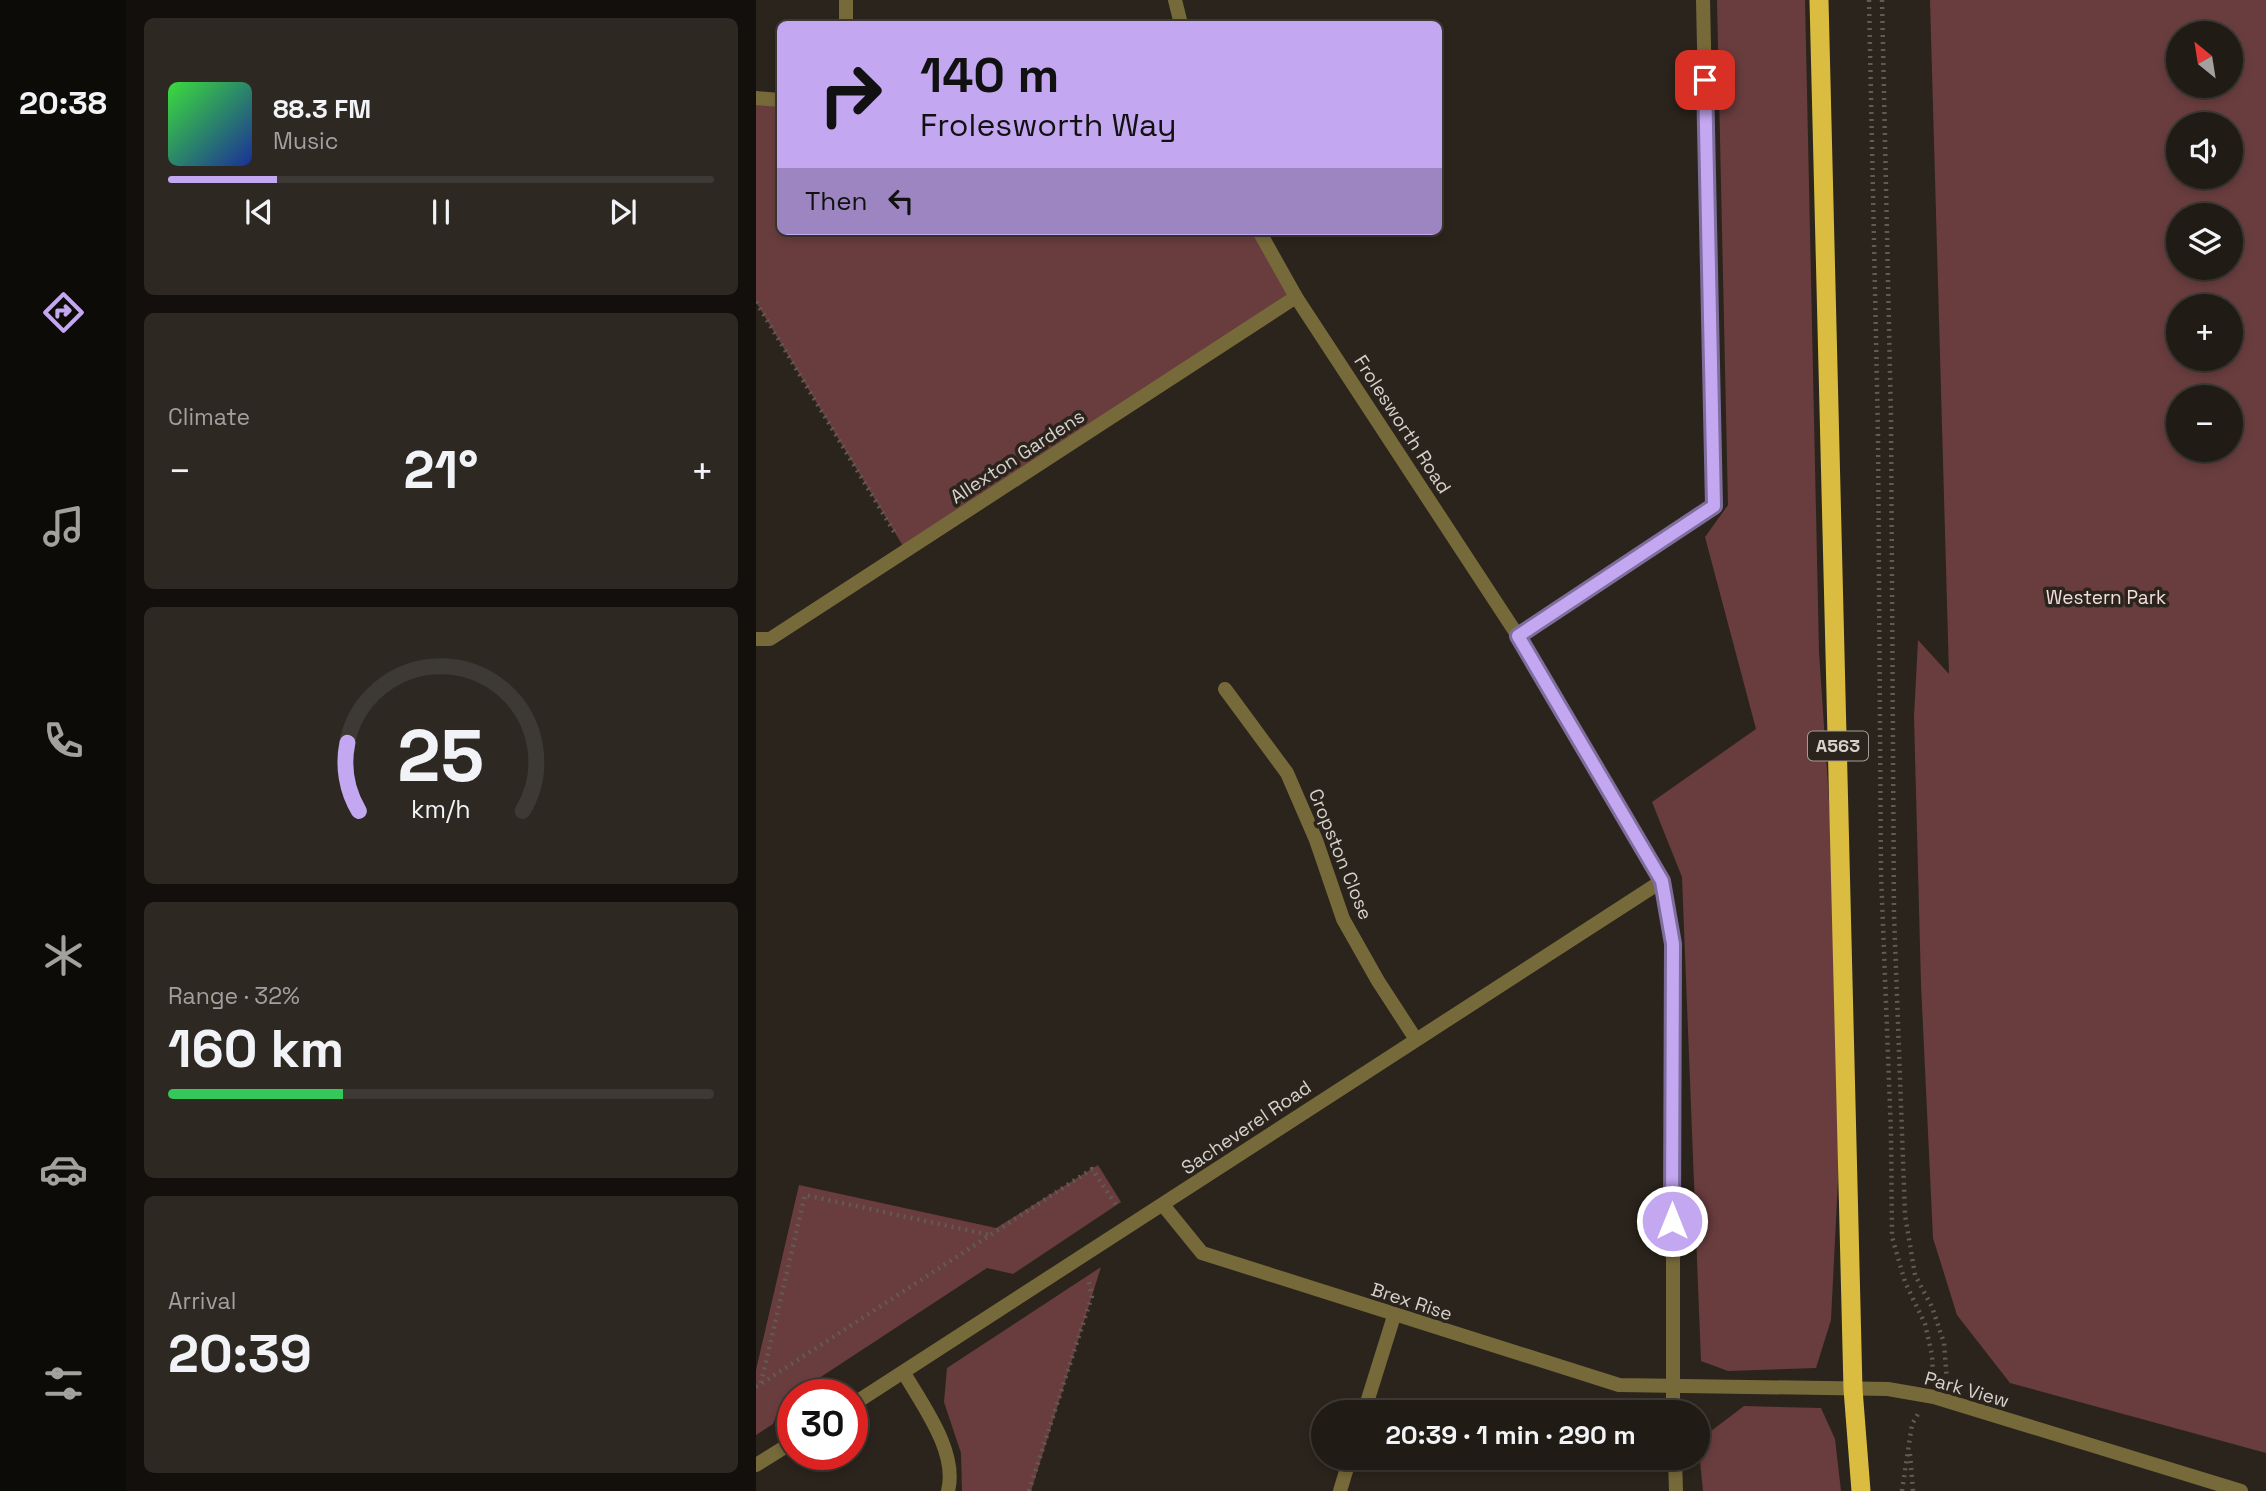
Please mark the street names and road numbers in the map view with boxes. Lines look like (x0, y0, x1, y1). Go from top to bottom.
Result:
street label: Frolesworth Road (1348, 350, 1457, 498)
street label: Allexton Gardens (945, 404, 1089, 509)
road number: A563 (1808, 732, 1868, 760)
street label: Cropston Close (1303, 785, 1378, 923)
street label: Sacheverel Road (1176, 1075, 1316, 1180)
street label: Brex Rise (1368, 1277, 1456, 1326)
street label: Park View (1922, 1365, 2012, 1413)

